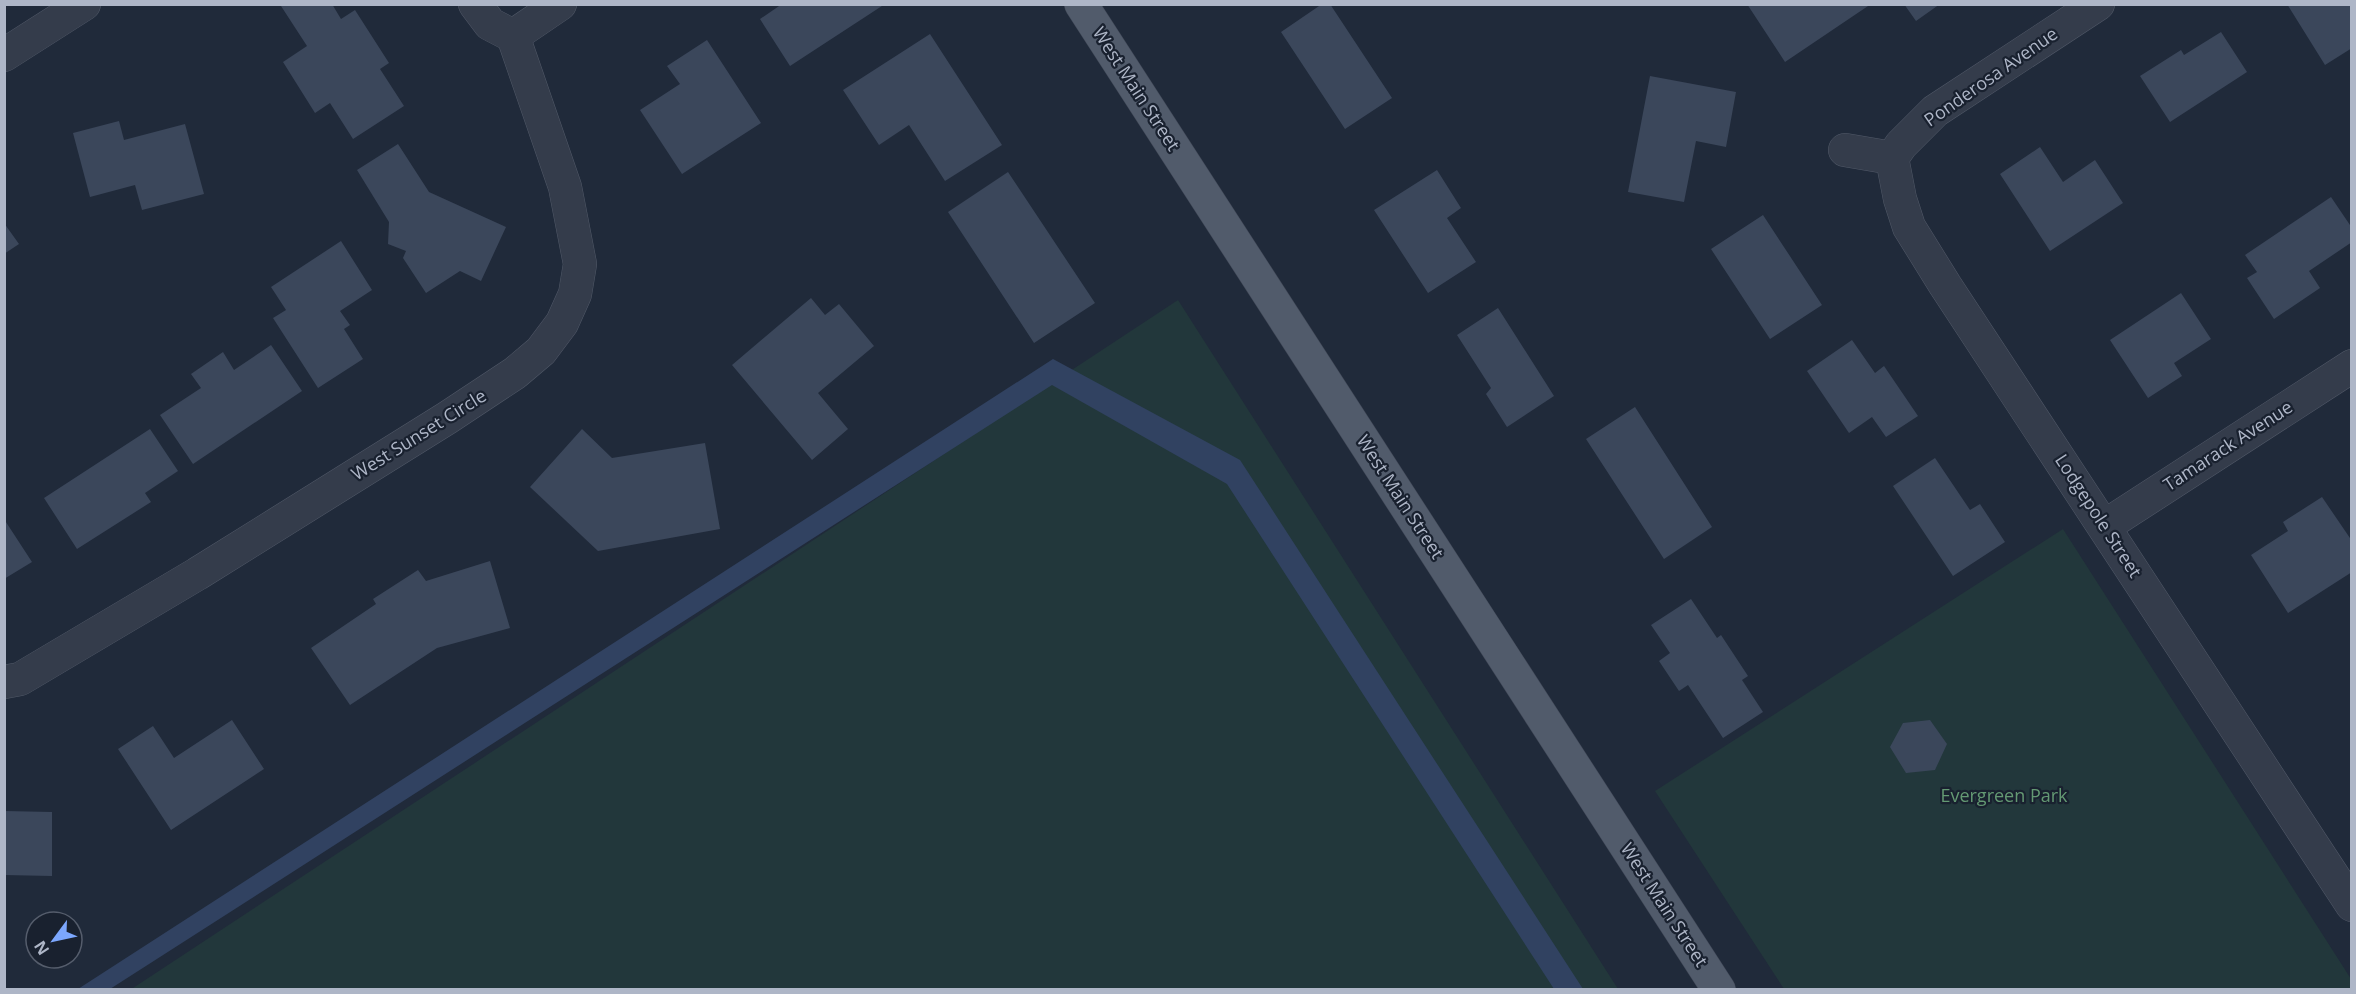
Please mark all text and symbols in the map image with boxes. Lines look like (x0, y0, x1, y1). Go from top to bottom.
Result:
street label: Ponderosa Avenue (1919, 21, 2062, 131)
street label: West Main Street (1088, 22, 1186, 155)
street label: West Sunset Circle (347, 383, 490, 485)
street label: Tamarack Avenue (2158, 394, 2297, 496)
street label: West Main Street (1352, 430, 1450, 563)
street label: Lodgepole Street (2050, 449, 2148, 582)
park label: Evergreen Park (1940, 783, 2068, 807)
street label: West Main Street (1616, 838, 1714, 971)
north arrow (24, 910, 84, 970)
text: N (29, 937, 54, 960)

